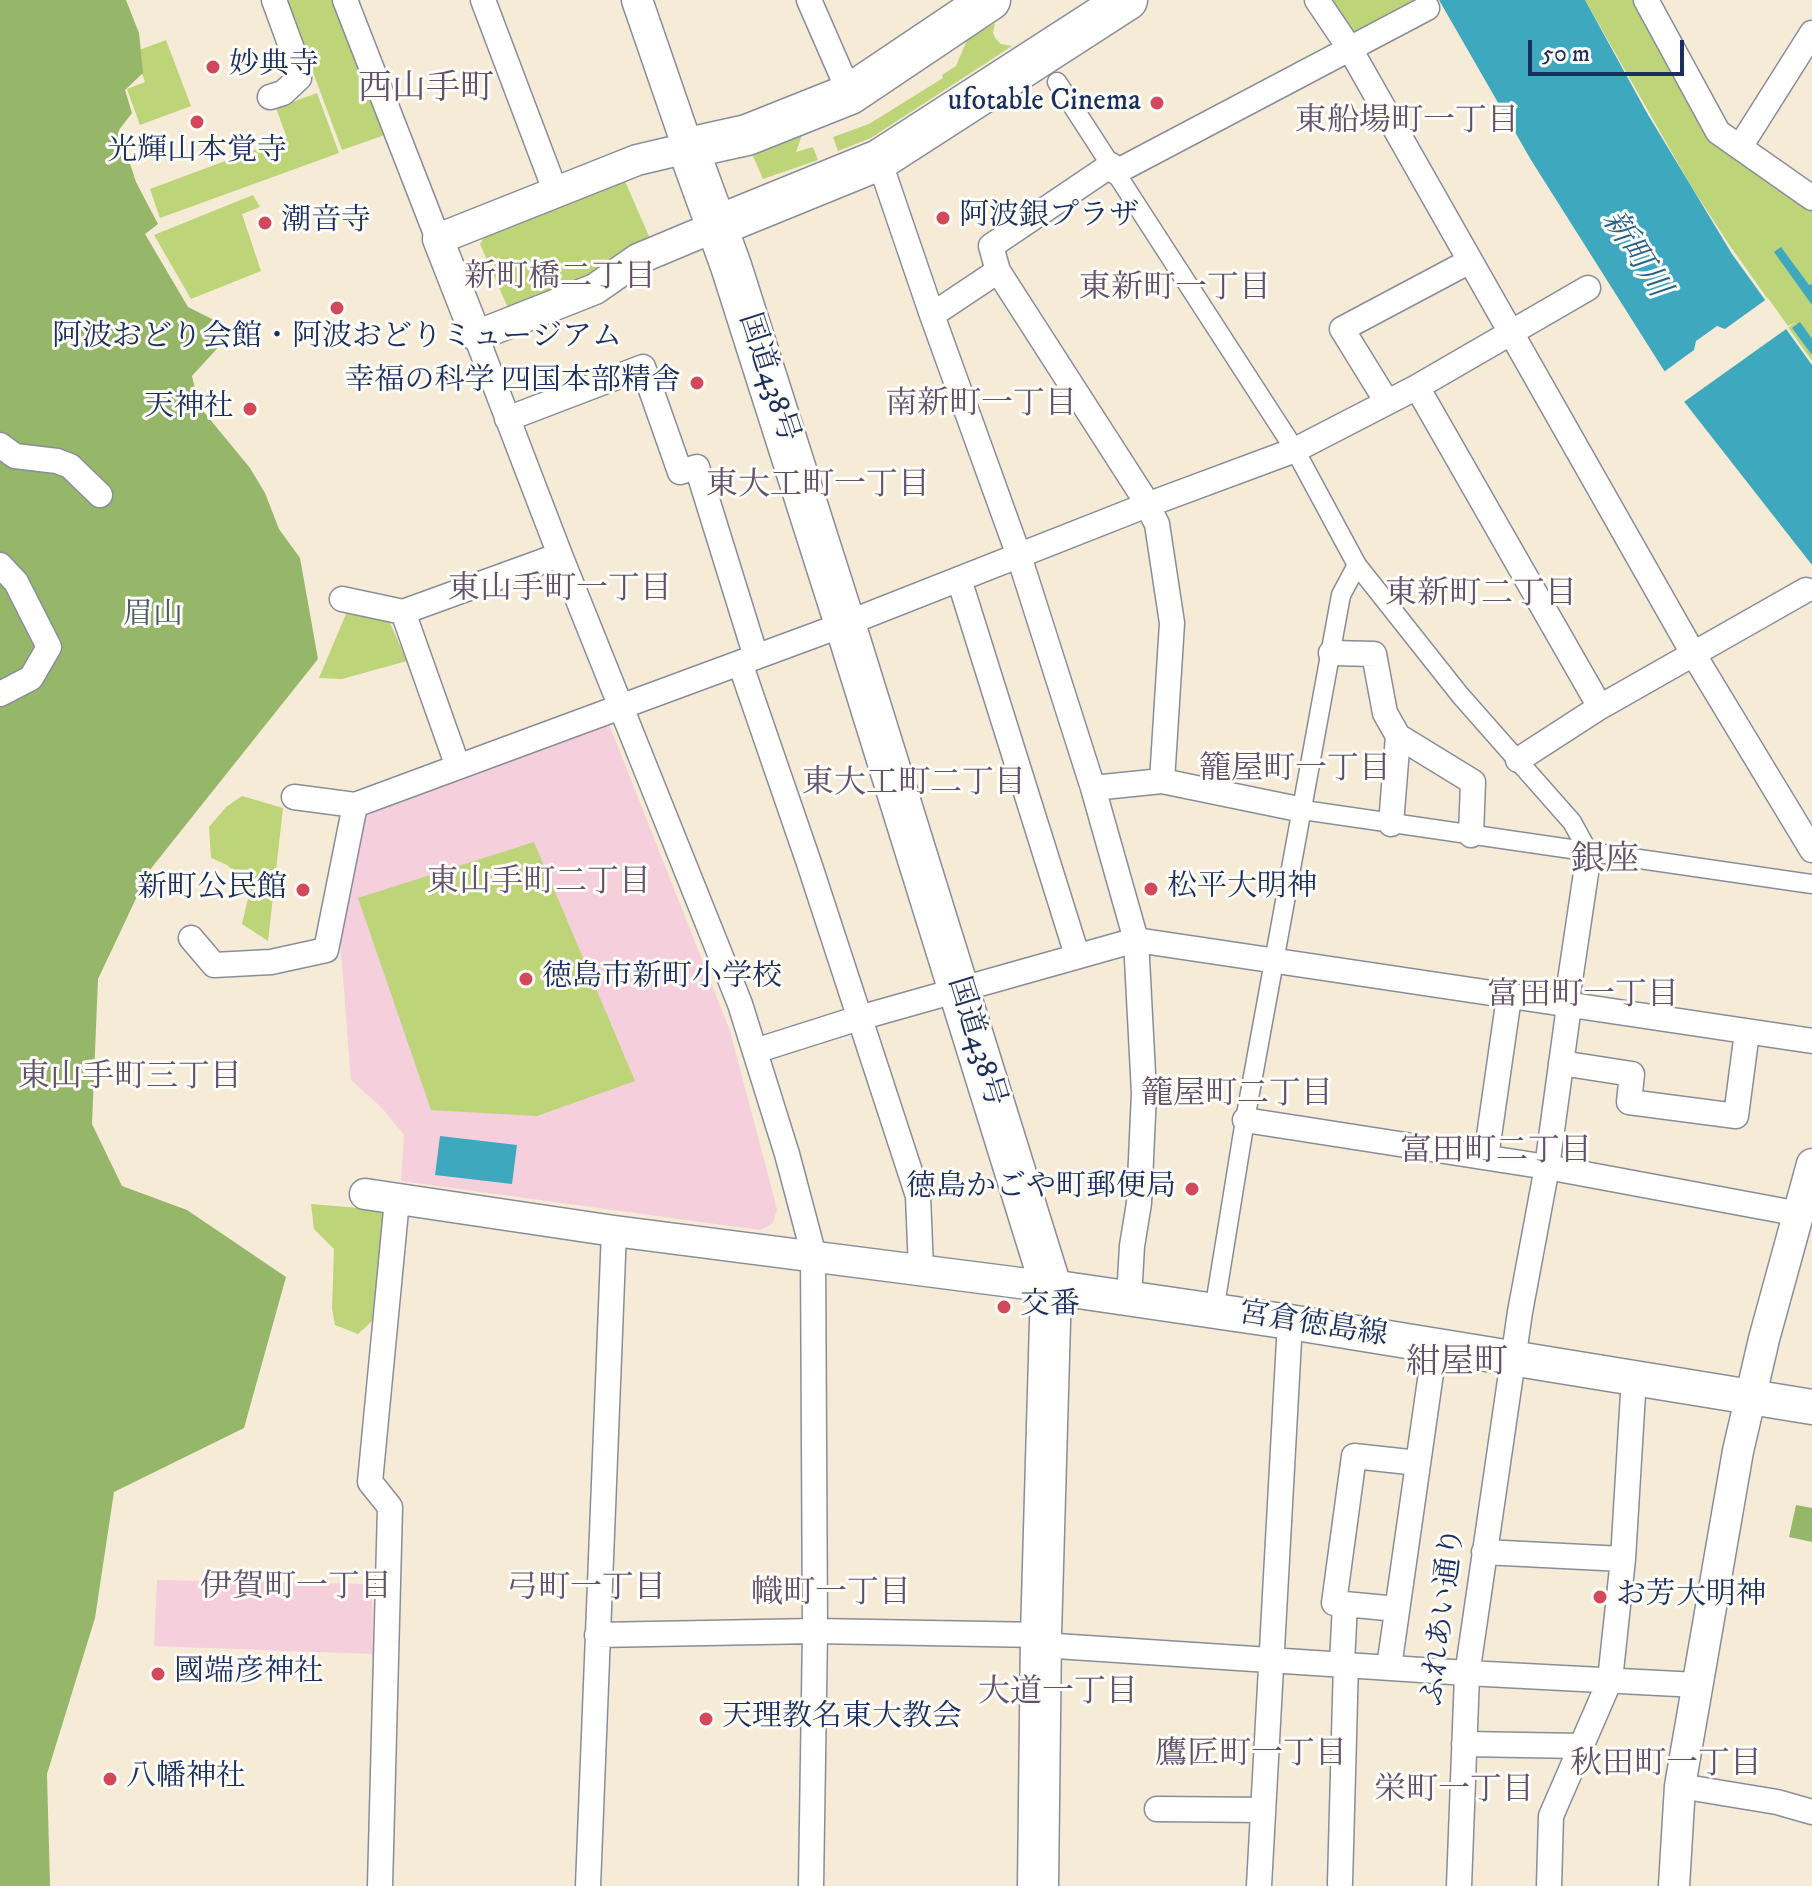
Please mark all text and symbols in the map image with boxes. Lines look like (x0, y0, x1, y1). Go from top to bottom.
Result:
scale bar (1532, 24, 1688, 74)
text: 50 m (1542, 39, 1590, 69)
place label: 妙典寺 (229, 49, 319, 85)
marker: 妙典寺 (204, 58, 222, 76)
district label: 西山手町 (358, 71, 494, 111)
place label: ufotable Cinema (948, 85, 1141, 121)
marker: ufotable Cinema (1148, 94, 1166, 112)
district label: 東船場町一丁目 (1295, 104, 1519, 142)
marker: 光輝山本覚寺 (188, 113, 206, 131)
place label: 光輝山本覚寺 (107, 135, 287, 171)
place label: 阿波銀プラザ (959, 200, 1139, 236)
water label: 新町川 (1592, 204, 1676, 306)
place label: 潮音寺 (281, 205, 371, 241)
marker: 阿波銀プラザ (934, 209, 952, 227)
marker: 潮音寺 (256, 214, 274, 232)
district label: 新町橋二丁目 (464, 260, 656, 298)
district label: 東新町一丁目 (1079, 271, 1271, 309)
marker: 阿波おどり会館・阿波おどりミュージアム (328, 299, 346, 317)
street label: 国道438号 (729, 309, 805, 447)
place label: 阿波おどり会館・阿波おどりミュージアム (52, 321, 622, 357)
place label: 幸福の科学 四国本部精舎 (345, 365, 681, 401)
marker: 幸福の科学 四国本部精舎 (688, 374, 706, 392)
district label: 南新町一丁目 (885, 387, 1077, 425)
place label: 天神社 (144, 391, 234, 427)
marker: 天神社 (241, 400, 259, 418)
district label: 東大工町一丁目 (706, 468, 930, 506)
district label: 東山手町一丁目 (448, 572, 672, 610)
district label: 東新町二丁目 (1385, 577, 1577, 615)
park label: 眉山 (123, 599, 183, 635)
district label: 籠屋町一丁目 (1199, 752, 1391, 790)
district label: 東大工町二丁目 (802, 766, 1026, 804)
district label: 銀座 (1571, 842, 1639, 882)
district label: 東山手町二丁目 (427, 865, 651, 903)
place label: 松平大明神 (1167, 871, 1317, 907)
place label: 新町公民館 (137, 872, 287, 908)
marker: 松平大明神 (1142, 880, 1160, 898)
marker: 新町公民館 (294, 881, 312, 899)
place label: 徳島市新町小学校 (542, 961, 782, 997)
marker: 徳島市新町小学校 (517, 970, 535, 988)
street label: 国道438号 (938, 973, 1012, 1111)
district label: 富田町一丁目 (1487, 978, 1679, 1016)
district label: 東山手町三丁目 (18, 1060, 242, 1098)
district label: 籠屋町二丁目 (1141, 1077, 1333, 1115)
district label: 富田町二丁目 (1400, 1134, 1592, 1172)
place label: 徳島かごや町郵便局 (906, 1171, 1176, 1207)
marker: 徳島かごや町郵便局 (1183, 1180, 1201, 1198)
place label: 交番 (1020, 1289, 1080, 1325)
street label: 宮倉徳島線 (1236, 1296, 1390, 1356)
marker: 交番 (995, 1298, 1013, 1316)
district label: 紺屋町 (1406, 1345, 1508, 1385)
street label: ふれあい通り (1416, 1525, 1474, 1709)
district label: 伊賀町一丁目 (200, 1570, 392, 1608)
district label: 弓町一丁目 (506, 1571, 666, 1609)
district label: 幟町一丁目 (751, 1576, 911, 1614)
place label: お芳大明神 (1616, 1579, 1766, 1615)
marker: お芳大明神 (1591, 1588, 1609, 1606)
place label: 國端彦神社 (174, 1656, 324, 1692)
marker: 國端彦神社 (149, 1665, 167, 1683)
district label: 大道一丁目 (978, 1675, 1138, 1713)
place label: 天理教名東大教会 (722, 1701, 962, 1737)
marker: 天理教名東大教会 (697, 1710, 715, 1728)
district label: 鷹匠町一丁目 (1155, 1737, 1347, 1775)
district label: 秋田町一丁目 (1570, 1747, 1762, 1785)
place label: 八幡神社 (126, 1761, 246, 1797)
marker: 八幡神社 (101, 1770, 119, 1788)
district label: 栄町一丁目 (1374, 1773, 1534, 1811)

